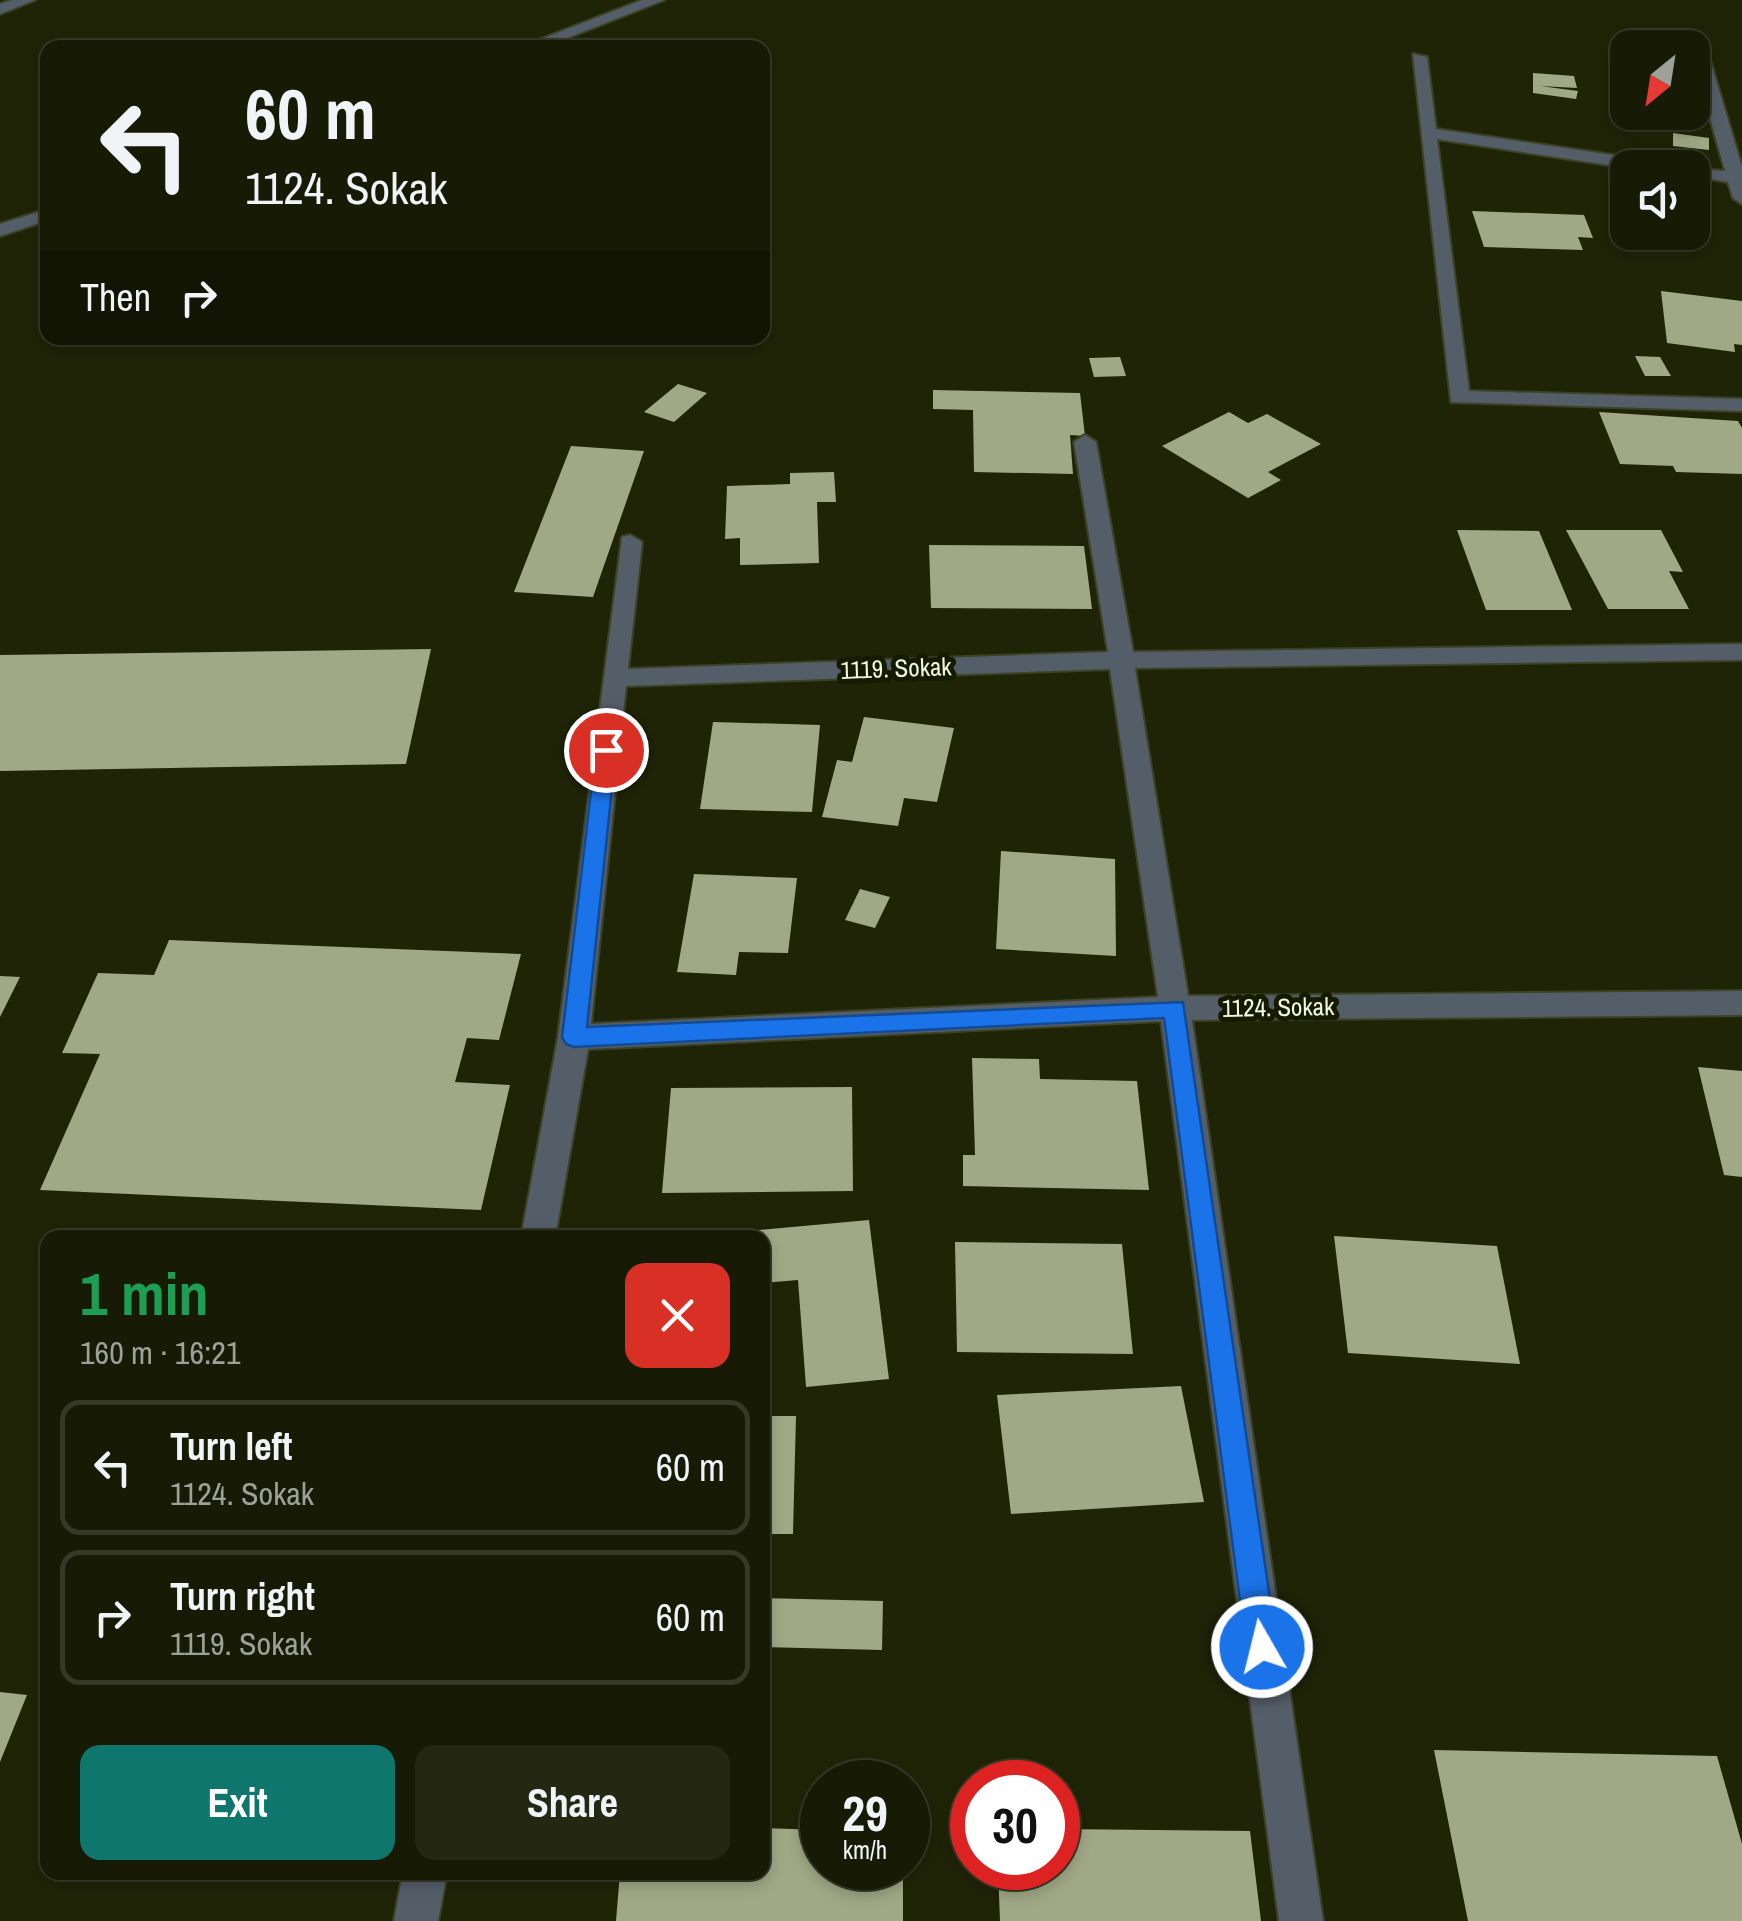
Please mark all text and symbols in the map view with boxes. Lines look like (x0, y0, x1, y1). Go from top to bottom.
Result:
north arrow (1610, 30, 1710, 130)
map controls (1610, 30, 1710, 250)
text: 60 m (245, 67, 376, 161)
icon: left (80, 80, 210, 210)
button: sound (1610, 150, 1710, 250)
text: 1124. Sokak (245, 157, 447, 218)
icon: right (171, 270, 226, 325)
text: Then (80, 272, 151, 323)
street label: 1119. Sokak (840, 649, 953, 687)
pin (564, 708, 649, 793)
icon: arrive (579, 723, 634, 778)
street label: 1124. Sokak (1221, 989, 1335, 1025)
text: 1 min (80, 1253, 209, 1334)
button: close (625, 1263, 730, 1368)
text: 160 m · 16:21 (80, 1331, 240, 1374)
text: Turn left (170, 1421, 292, 1472)
icon: left (85, 1440, 140, 1495)
text: 60 m (656, 1442, 725, 1493)
text: 1124. Sokak (170, 1472, 314, 1515)
text: Turn right (170, 1571, 315, 1622)
icon: right (85, 1590, 140, 1645)
text: 60 m (656, 1592, 725, 1643)
position arrow (1210, 1595, 1314, 1699)
text: 1119. Sokak (170, 1622, 312, 1665)
button: Exit (80, 1745, 395, 1860)
button: Share (415, 1745, 730, 1860)
speed limit sign: 30 (950, 1760, 1080, 1890)
text: 29 (842, 1779, 888, 1847)
text: km/h (843, 1833, 887, 1867)

